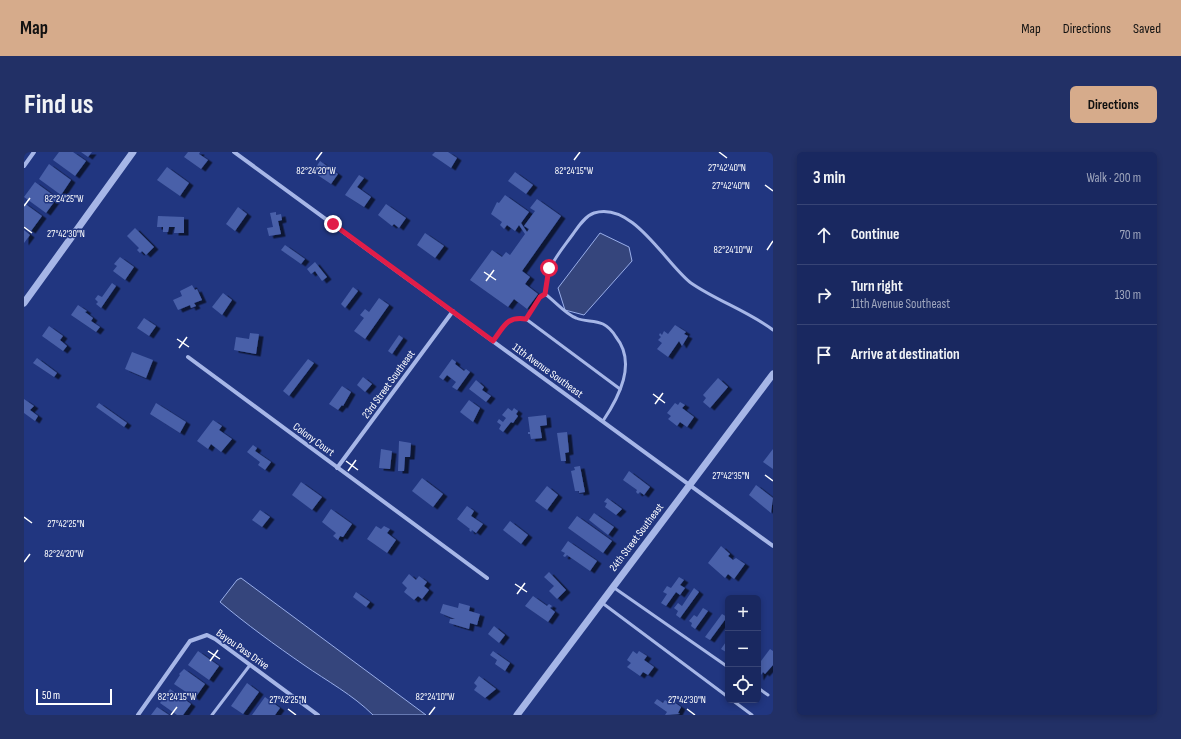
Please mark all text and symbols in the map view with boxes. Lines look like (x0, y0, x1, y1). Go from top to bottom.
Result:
text: Map (20, 17, 48, 40)
text: Map (1021, 20, 1041, 37)
text: Directions (1063, 20, 1111, 37)
text: Saved (1133, 20, 1161, 37)
button: Directions (1070, 86, 1157, 123)
text: Find us (24, 88, 93, 121)
text: 27°42'40"N (708, 162, 746, 174)
text: 82°24'20"W (296, 165, 336, 177)
text: 82°24'15"W (555, 165, 594, 177)
text: 3 min (813, 168, 846, 188)
text: Walk · 200 m (1086, 170, 1141, 186)
text: 27°42'40"N (712, 180, 750, 192)
text: 82°24'25"W (45, 193, 84, 205)
route end (324, 215, 342, 233)
icon: ahead (813, 224, 835, 246)
text: Continue (851, 225, 900, 244)
text: 70 m (1120, 227, 1141, 243)
text: 27°42'30"N (47, 228, 85, 240)
text: 82°24'10"W (714, 244, 753, 256)
route start (540, 259, 558, 277)
text: Turn right (851, 277, 903, 296)
icon: right (813, 284, 835, 306)
text: 130 m (1115, 287, 1141, 303)
text: 11th Avenue Southeast (851, 296, 950, 312)
street label: 11th Avenue Southeast (510, 340, 586, 401)
icon: arrive (813, 344, 835, 366)
text: Arrive at destination (851, 345, 960, 364)
street label: 23rd Street Southeast (359, 347, 418, 421)
street label: Colony Court (290, 420, 338, 459)
text: 27°42'35"N (712, 470, 750, 482)
street label: 24th Street Southeast (607, 500, 667, 574)
text: 27°42'25"N (47, 518, 85, 530)
text: 82°24'20"W (44, 548, 84, 560)
map controls (725, 595, 761, 703)
button: + (725, 595, 761, 631)
street label: Bayou Pass Drive (214, 626, 272, 672)
button: − (725, 631, 761, 667)
button: locate (725, 667, 761, 703)
scale bar (36, 687, 112, 706)
text: 50 m (42, 689, 60, 702)
text: 82°24'15"W (158, 691, 197, 703)
text: 82°24'10"W (416, 691, 455, 703)
text: 27°42'25"N (269, 694, 307, 706)
text: 27°42'30"N (668, 694, 706, 706)

